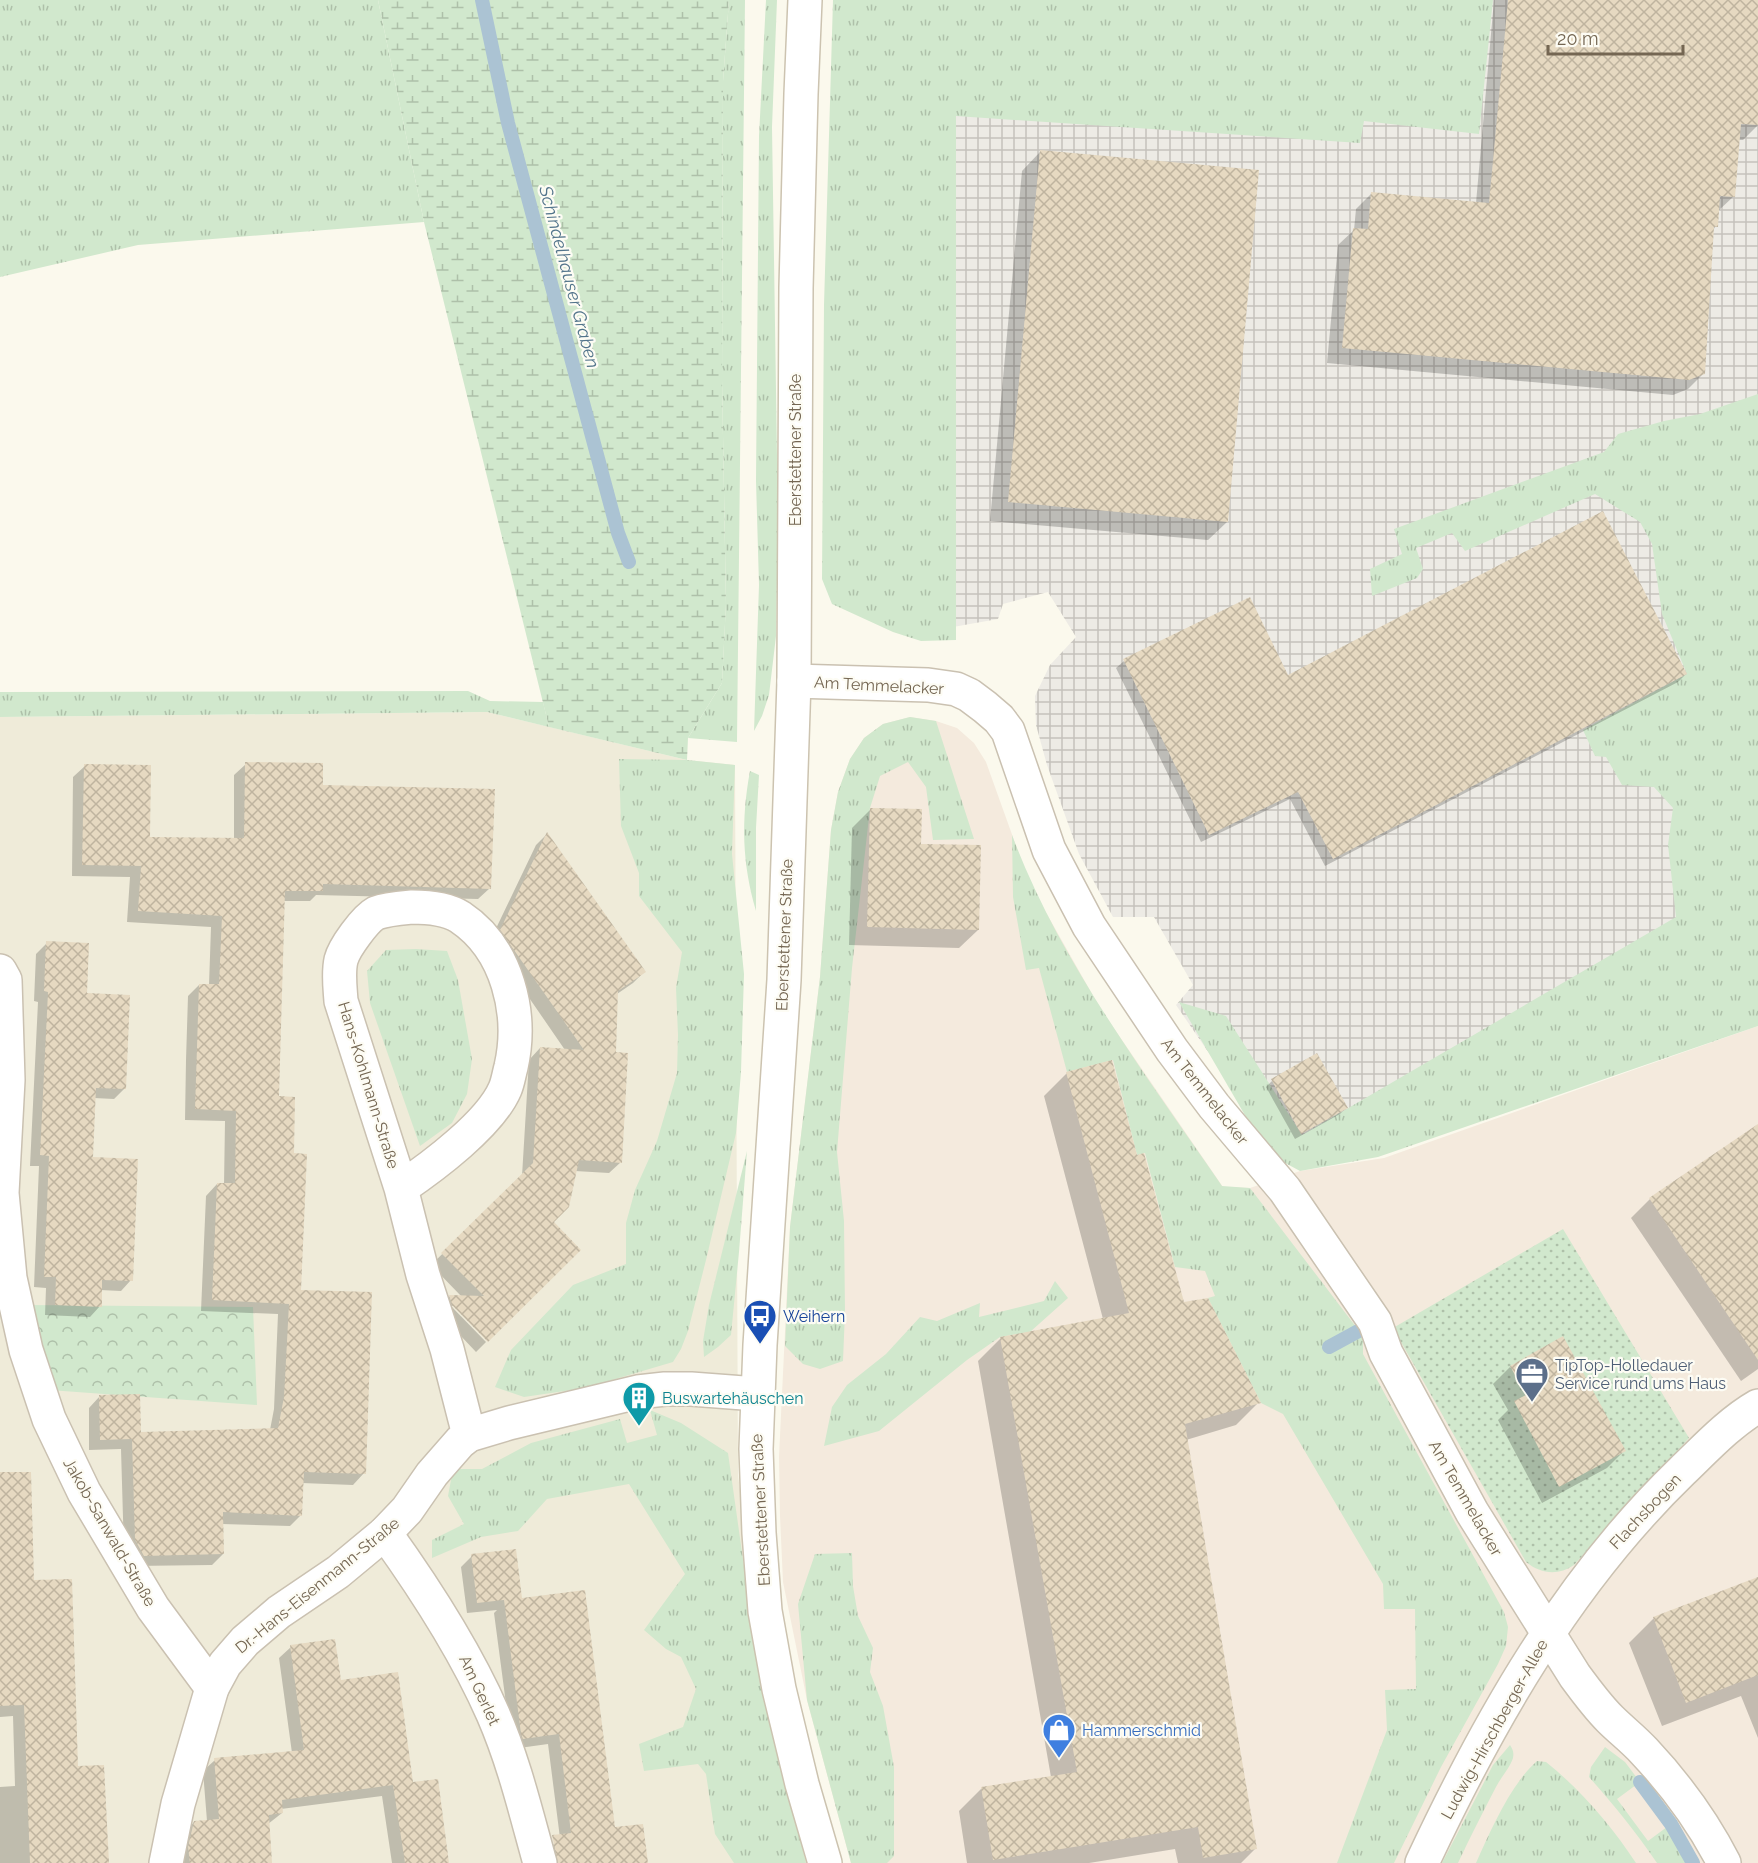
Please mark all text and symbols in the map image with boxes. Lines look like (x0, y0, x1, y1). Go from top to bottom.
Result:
scale bar (1548, 18, 1683, 56)
text: 20 m (1557, 28, 1599, 49)
water label: Schindelhauser Graben (535, 182, 604, 370)
street label: Eberstettener Straße (786, 374, 805, 526)
street label: Am Temmelacker (813, 673, 945, 698)
street label: Eberstettener Straße (772, 859, 797, 1011)
street label: Hans-Kohlmann-Straße (334, 999, 403, 1171)
street label: Am Temmelacker (1157, 1034, 1252, 1149)
bus stop icon: Weihern (742, 1298, 778, 1345)
place label: Weihern (783, 1307, 845, 1326)
office icon: TipTop-Holledauer Service rund ums Haus (1514, 1356, 1550, 1403)
place label: TipTop-Holledauer Service rund ums Haus (1555, 1356, 1726, 1393)
building icon: Buswartehäuschen (621, 1380, 657, 1427)
place label: Buswartehäuschen (662, 1389, 804, 1408)
street label: Eberstettener Straße (747, 1433, 774, 1587)
street label: Am Temmelacker (1425, 1437, 1507, 1560)
street label: Jakob-Sanwald-Straße (59, 1455, 160, 1610)
street label: Flachsbogen (1606, 1470, 1685, 1553)
street label: Dr.-Hans-Eisenmann-Straße (231, 1513, 403, 1657)
street label: Ludwig-Hirschberger-Allee (1437, 1636, 1552, 1822)
street label: Am Gerlet (455, 1652, 504, 1729)
shop icon: Hammerschmid (1041, 1712, 1077, 1759)
place label: Hammerschmid (1082, 1721, 1201, 1740)

